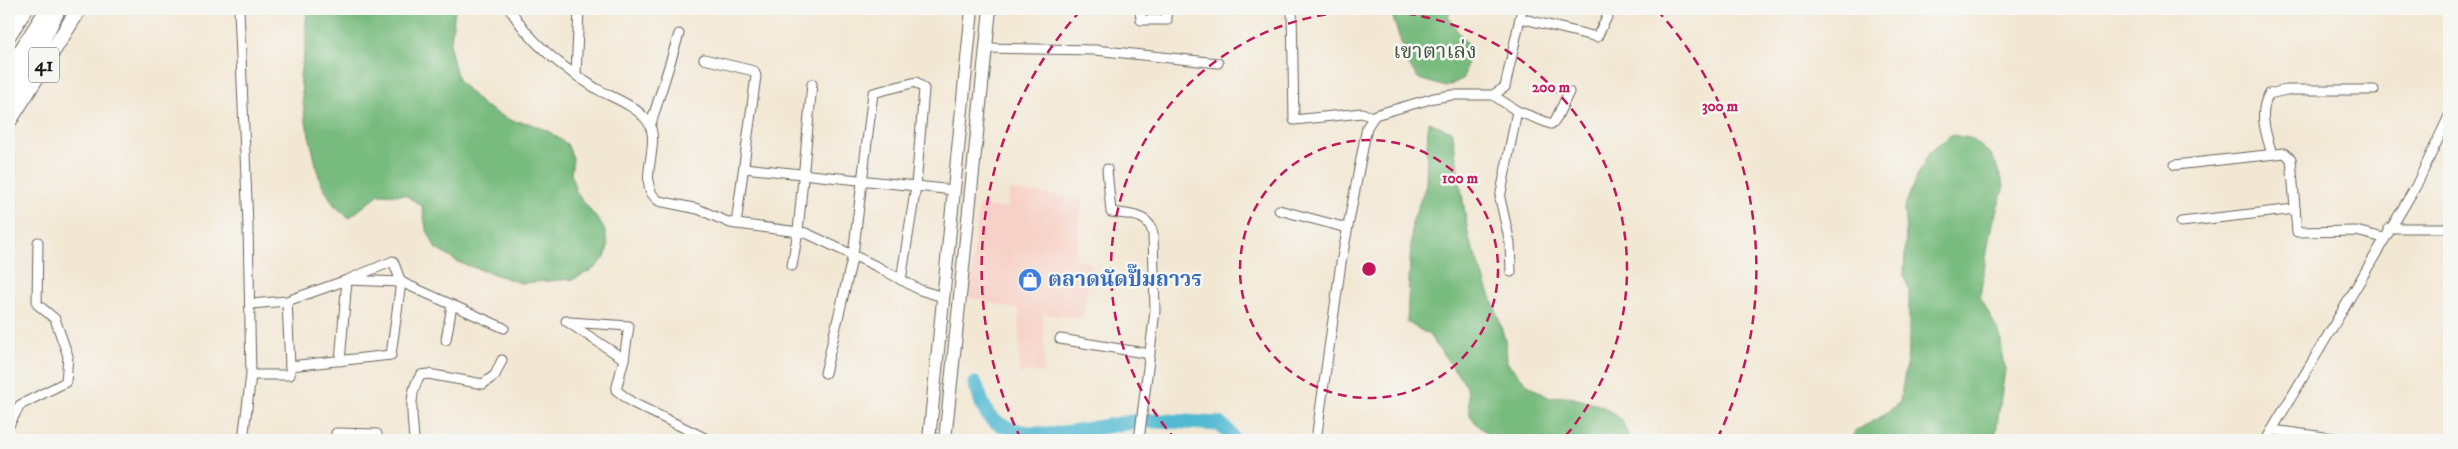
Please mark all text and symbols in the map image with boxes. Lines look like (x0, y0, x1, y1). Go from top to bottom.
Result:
park label: เขาตาเล่ง (1393, 39, 1477, 65)
road number: 41 (29, 48, 59, 82)
text: 200 m (1532, 78, 1571, 97)
text: 300 m (1702, 97, 1739, 116)
text: 100 m (1442, 169, 1479, 188)
centre of rings (1360, 260, 1378, 278)
place label: ตลาดนัดปั๊มถาวร (1048, 263, 1202, 293)
shop icon: ตลาดนัดปั๊มถาวร (1017, 267, 1043, 293)

